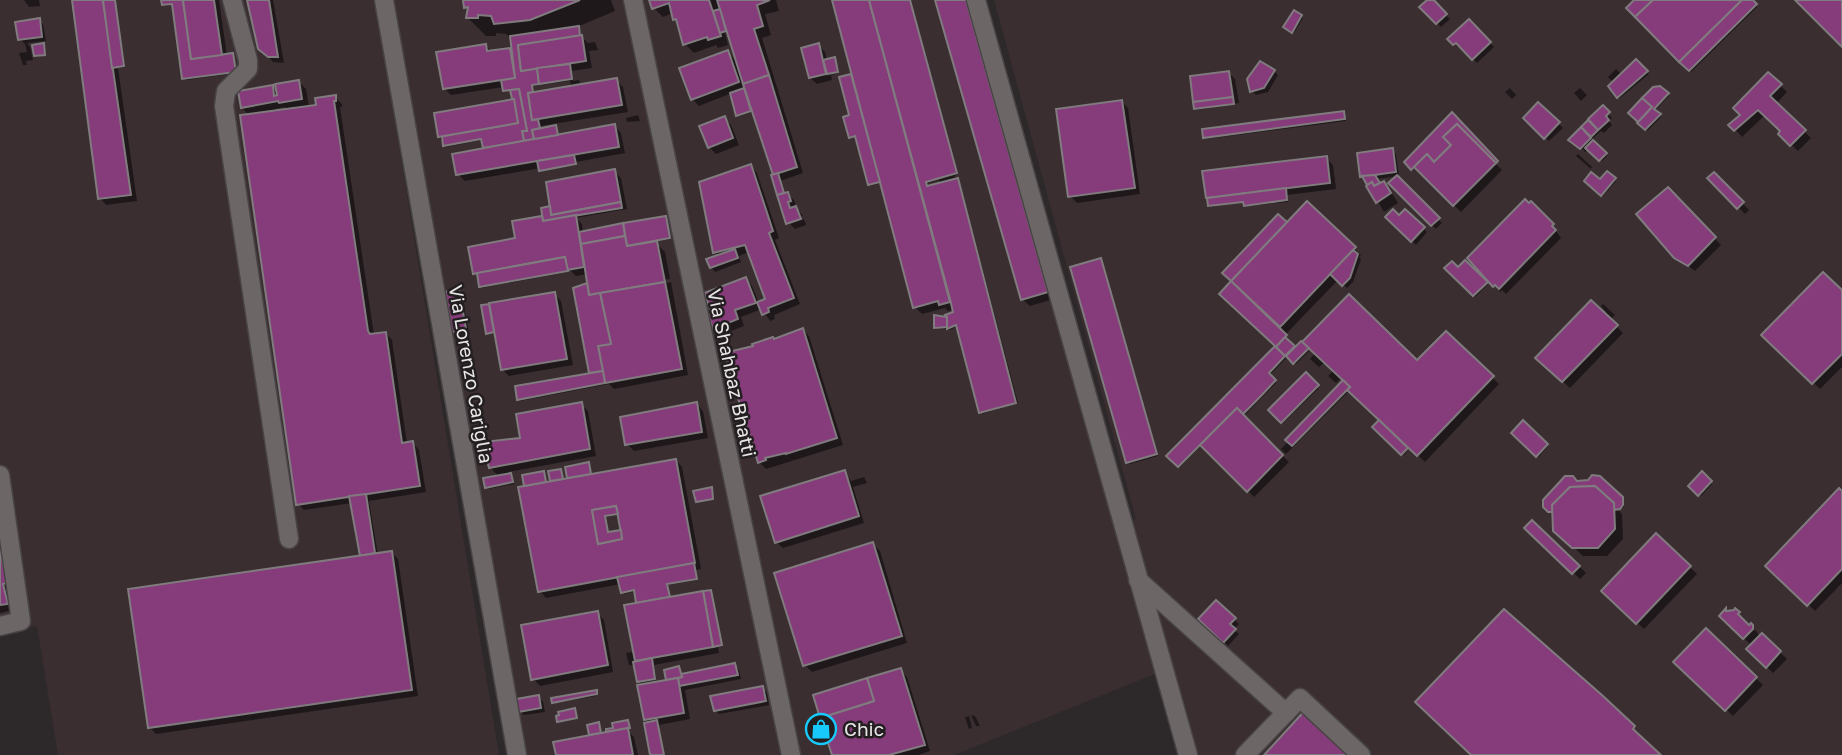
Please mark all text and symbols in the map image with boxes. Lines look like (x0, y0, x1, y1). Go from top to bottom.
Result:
street label: Via Lorenzo Cariglia (444, 283, 499, 465)
street label: Via Shahbaz Bhatti (703, 287, 762, 459)
shop icon: Chic (804, 712, 838, 746)
place label: Chic (844, 717, 884, 740)

